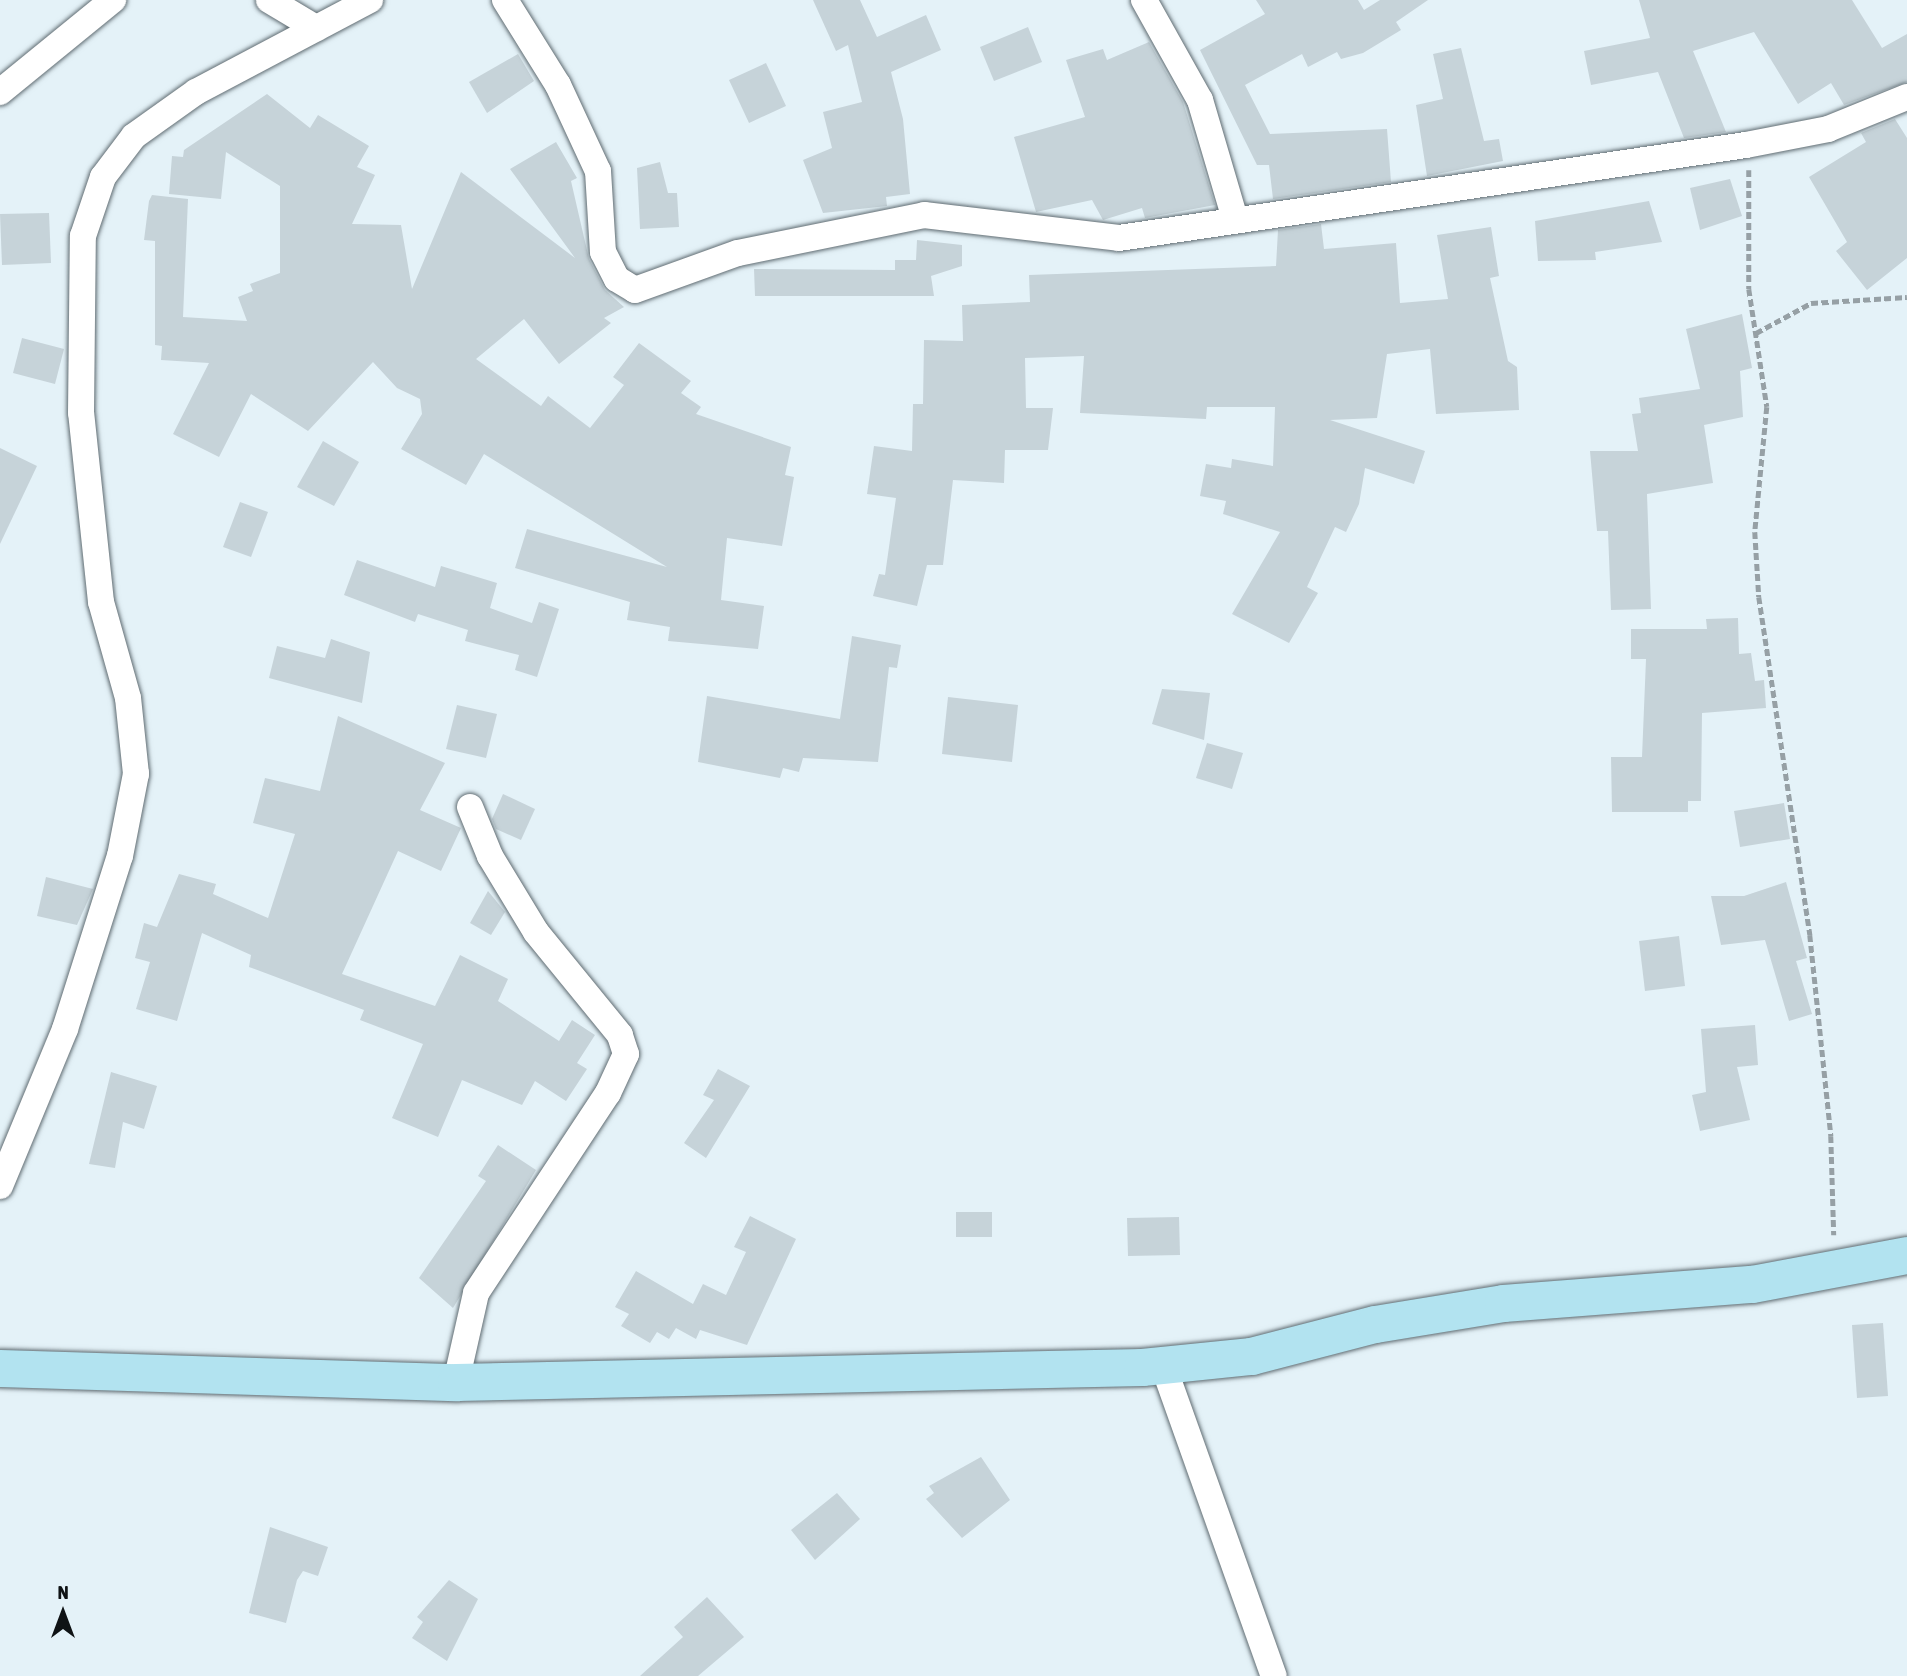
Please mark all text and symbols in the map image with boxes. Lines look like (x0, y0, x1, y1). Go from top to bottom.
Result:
north arrow (28, 1578, 98, 1648)
text: N (57, 1581, 69, 1603)

